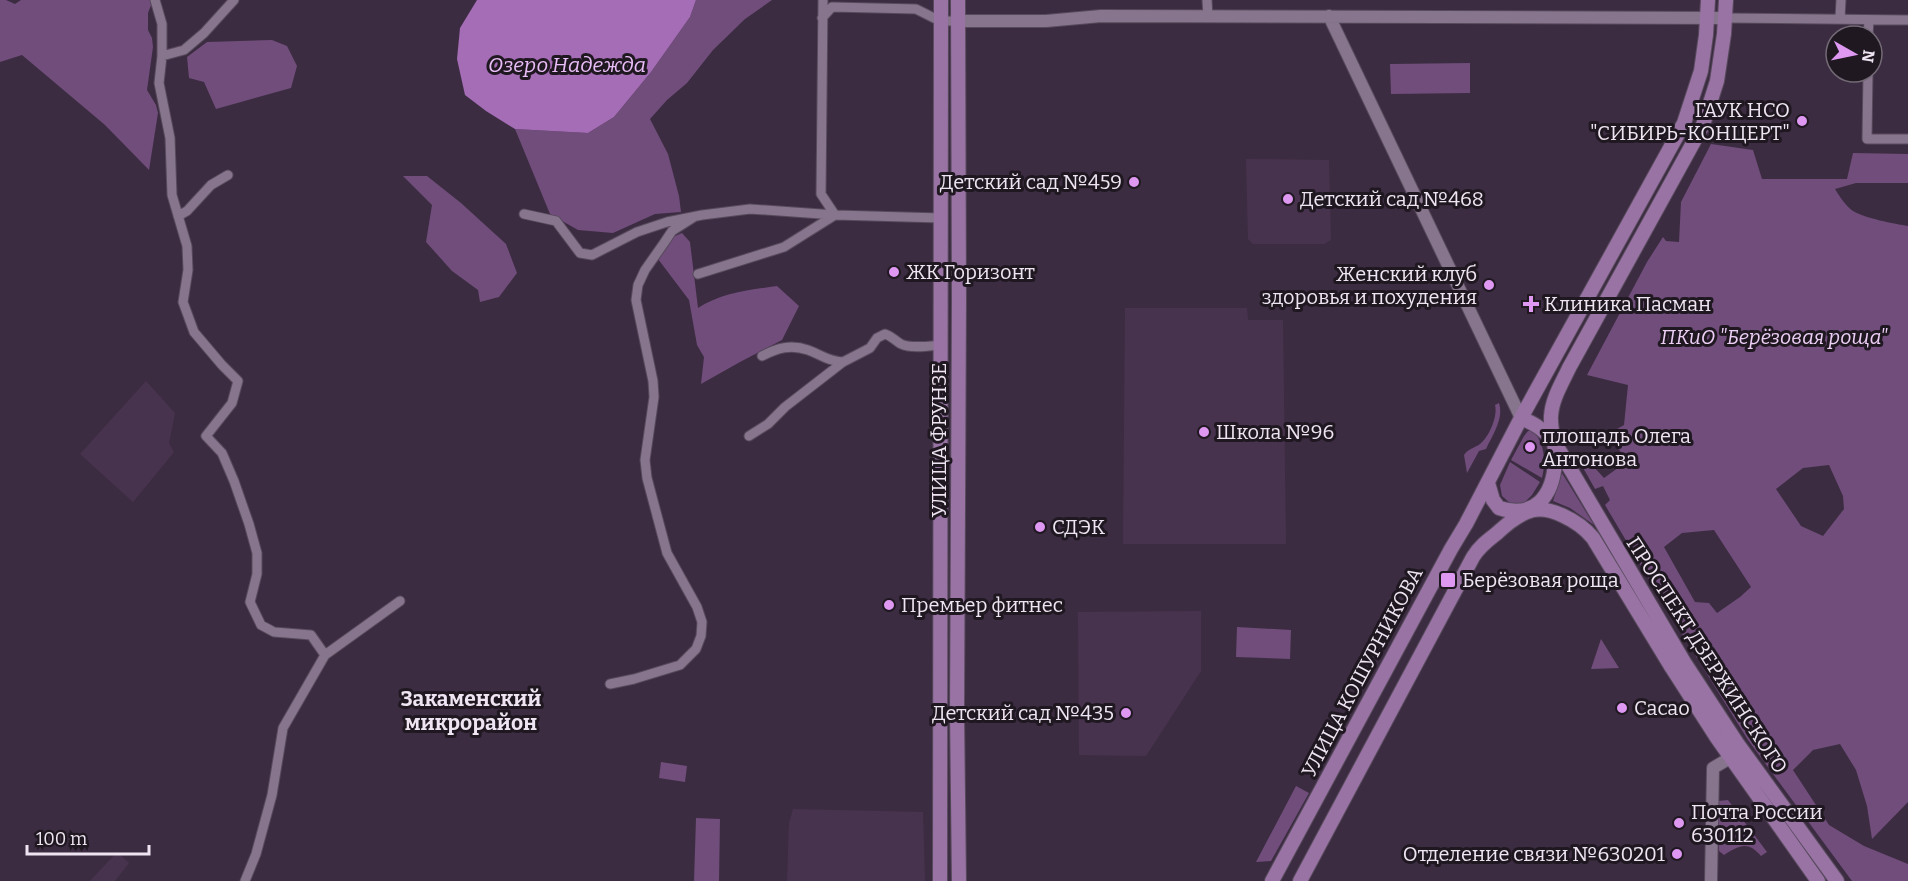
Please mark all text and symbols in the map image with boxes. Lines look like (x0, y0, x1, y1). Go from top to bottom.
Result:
north arrow (1824, 24, 1884, 84)
text: N (1858, 49, 1879, 64)
water label: Озеро Надежда (488, 52, 646, 78)
place label: ГАУК НСО "СИБИРЬ-КОНЦЕРТ" (1590, 98, 1790, 145)
marker: ГАУК НСО "СИБИРЬ-КОНЦЕРТ" (1795, 114, 1809, 128)
place label: Детский сад №459 (940, 170, 1122, 194)
marker: Детский сад №459 (1127, 175, 1141, 189)
place label: Детский сад №468 (1300, 187, 1484, 211)
marker: Детский сад №468 (1281, 192, 1295, 206)
place label: ЖК Горизонт (906, 260, 1035, 284)
place label: Женский клуб здоровья и похудения (1262, 262, 1477, 309)
marker: ЖК Горизонт (887, 265, 901, 279)
marker: Женский клуб здоровья и похудения (1482, 278, 1496, 292)
place label: Клиника Пасман (1544, 292, 1711, 316)
marker: Клиника Пасман (1522, 295, 1540, 313)
park label: ПКиО "Берёзовая роща" (1660, 325, 1888, 349)
street label: УЛИЦА ФРУНЗЕ (927, 363, 951, 517)
place label: Школа №96 (1216, 420, 1334, 444)
place label: площадь Олега Антонова (1542, 424, 1691, 471)
marker: Школа №96 (1197, 425, 1211, 439)
marker: площадь Олега Антонова (1523, 440, 1537, 454)
place label: СДЭК (1052, 515, 1105, 539)
marker: СДЭК (1033, 520, 1047, 534)
street label: ПРОСПЕКТ ДЗЕРЖИНСКОГО (1621, 532, 1793, 778)
street label: УЛИЦА КОШУРНИКОВА (1296, 562, 1428, 781)
place label: Берёзовая роща (1462, 568, 1619, 592)
marker: Берёзовая роща (1439, 571, 1457, 589)
place label: Премьер фитнес (901, 593, 1063, 617)
marker: Премьер фитнес (882, 598, 896, 612)
district label: Закаменский микрорайон (401, 686, 541, 736)
place label: Cacao (1634, 696, 1690, 720)
place label: Детский сад №435 (932, 701, 1114, 725)
marker: Cacao (1615, 701, 1629, 715)
marker: Детский сад №435 (1119, 706, 1133, 720)
place label: Почта России 630112 (1691, 800, 1823, 847)
marker: Почта России 630112 (1672, 816, 1686, 830)
scale bar (27, 818, 148, 856)
text: 100 m (36, 828, 87, 850)
place label: Отделение связи №630201 (1403, 842, 1665, 866)
marker: Отделение связи №630201 (1670, 847, 1684, 861)

